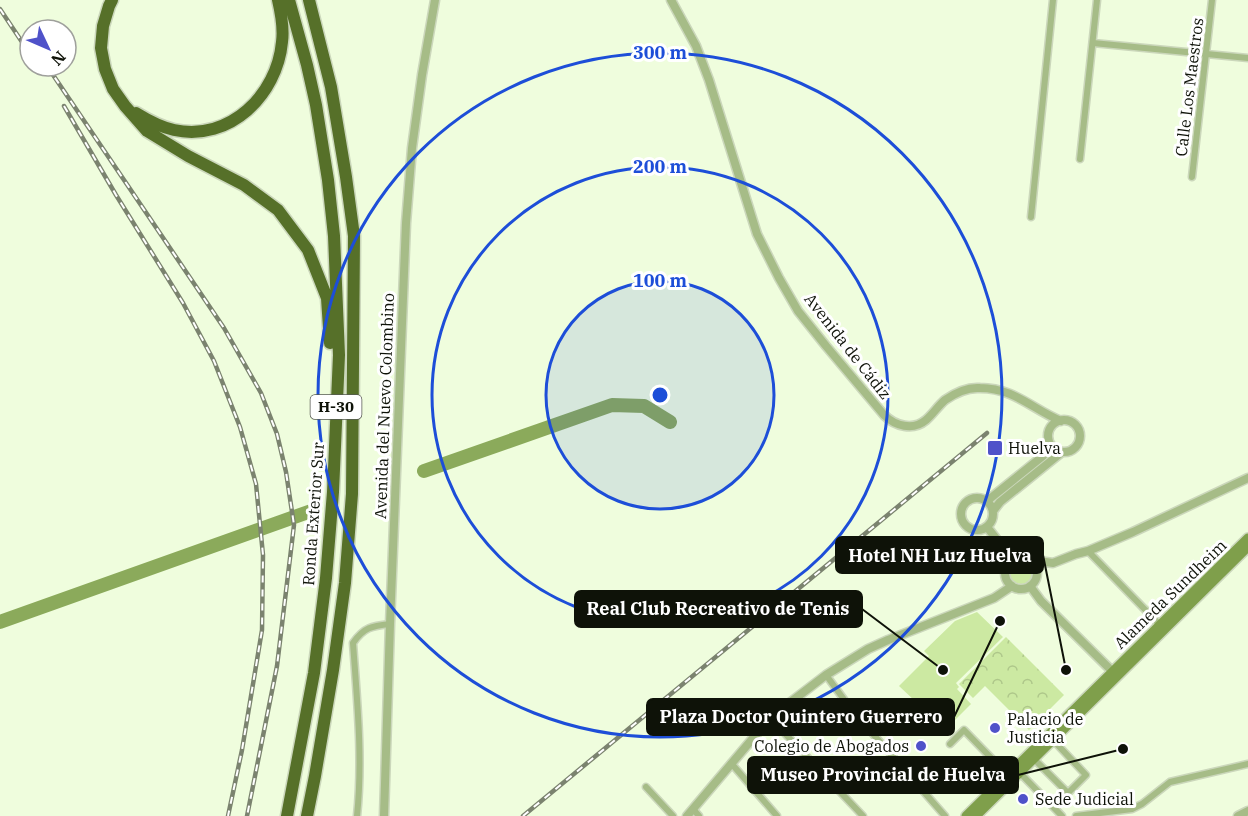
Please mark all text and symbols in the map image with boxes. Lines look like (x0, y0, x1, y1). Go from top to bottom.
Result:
street label: Calle Los Maestros (1171, 17, 1207, 157)
north arrow (18, 18, 78, 78)
text: 300 m (633, 41, 688, 64)
text: N (47, 47, 70, 70)
text: 200 m (633, 155, 688, 178)
text: 100 m (633, 269, 688, 292)
street label: Avenida de Cádiz (800, 289, 896, 403)
street label: Avenida del Nuevo Colombino (370, 293, 398, 519)
centre of rings (650, 385, 670, 405)
road number: H-30 (310, 395, 362, 419)
place label: Huelva (1008, 438, 1061, 458)
marker: Huelva (986, 439, 1004, 457)
street label: Ronda Exterior Sur (298, 442, 328, 586)
street label: Alameda Sundheim (1110, 535, 1230, 653)
callout: Hotel NH Luz Huelva (836, 537, 1043, 573)
text: Hotel NH Luz Huelva (848, 544, 1032, 567)
callout: Real Club Recreativo de Tenis (575, 591, 862, 627)
text: Real Club Recreativo de Tenis (587, 597, 849, 620)
callout: Plaza Doctor Quintero Guerrero (647, 699, 954, 735)
text: Plaza Doctor Quintero Guerrero (660, 705, 943, 728)
place label: Palacio de Justicia (1007, 709, 1083, 747)
marker: Palacio de Justicia (988, 721, 1002, 735)
place label: Colegio de Abogados (754, 736, 909, 756)
marker: Colegio de Abogados (914, 739, 928, 753)
callout: Museo Provincial de Huelva (748, 757, 1018, 793)
text: Museo Provincial de Huelva (760, 763, 1006, 786)
place label: Sede Judicial (1035, 789, 1134, 809)
marker: Sede Judicial (1016, 792, 1030, 806)

